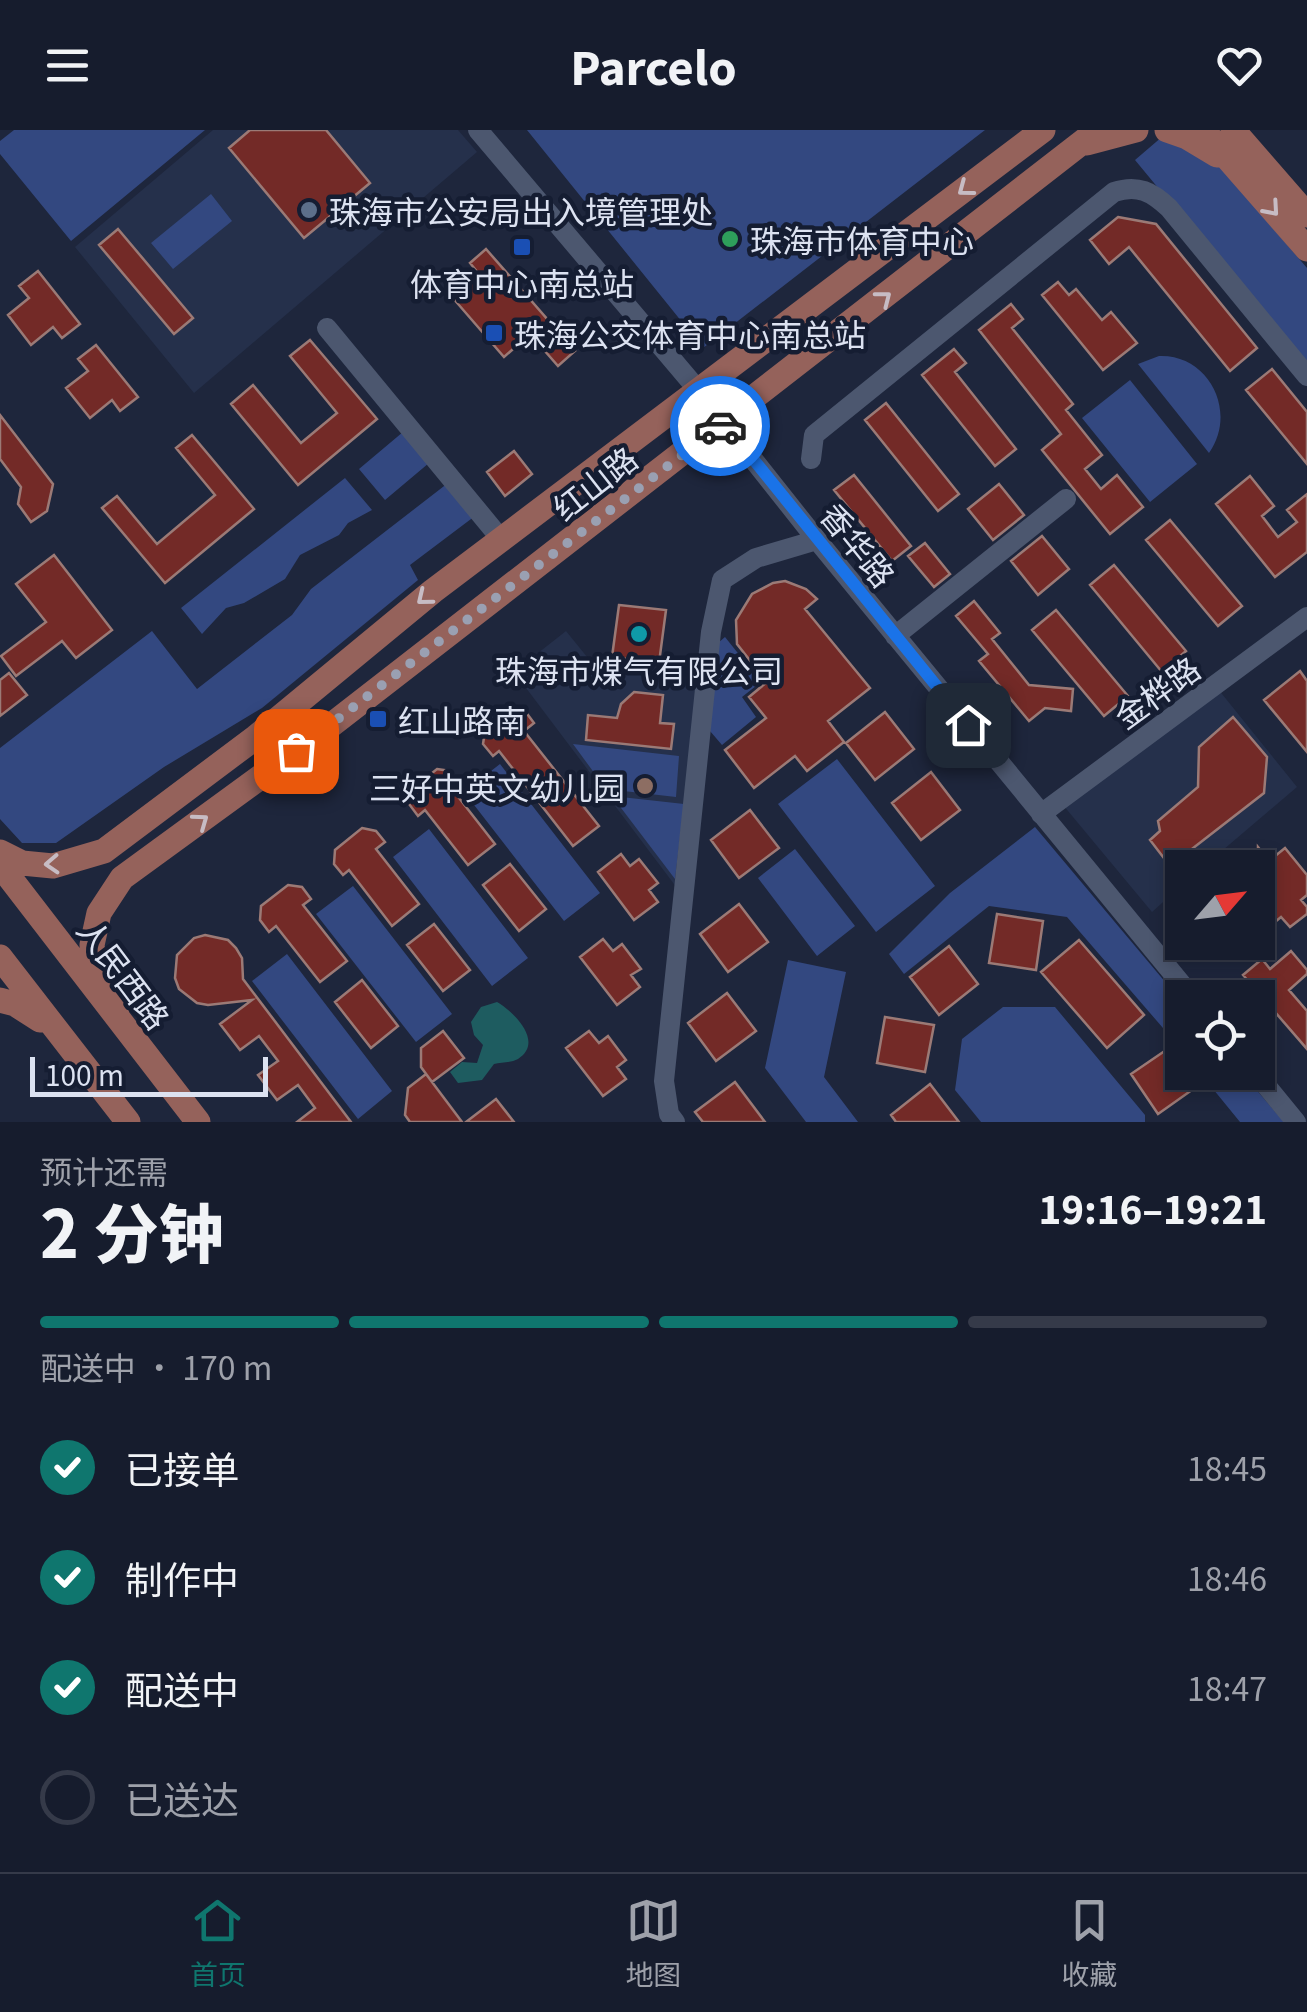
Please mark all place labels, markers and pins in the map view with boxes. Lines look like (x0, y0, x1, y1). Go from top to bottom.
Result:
place label: 珠海市公安局出入境管理处 (329, 187, 713, 233)
marker: 珠海市公安局出入境管理处 (298, 199, 320, 221)
place label: 珠海市体育中心 (750, 216, 974, 262)
marker: 珠海市体育中心 (719, 228, 741, 250)
marker: 体育中心南总站 (511, 236, 533, 258)
place label: 体育中心南总站 (410, 259, 634, 305)
place label: 珠海公交体育中心南总站 (514, 310, 866, 356)
marker: 珠海公交体育中心南总站 (483, 322, 505, 344)
marker: 珠海市煤气有限公司 (628, 623, 650, 645)
place label: 珠海市煤气有限公司 (495, 646, 783, 692)
pin (926, 683, 1011, 768)
place label: 红山路南 (398, 696, 526, 742)
marker: 红山路南 (367, 708, 389, 730)
pin (254, 709, 339, 794)
place label: 三好中英文幼儿园 (369, 763, 625, 809)
marker: 三好中英文幼儿园 (634, 775, 656, 797)

